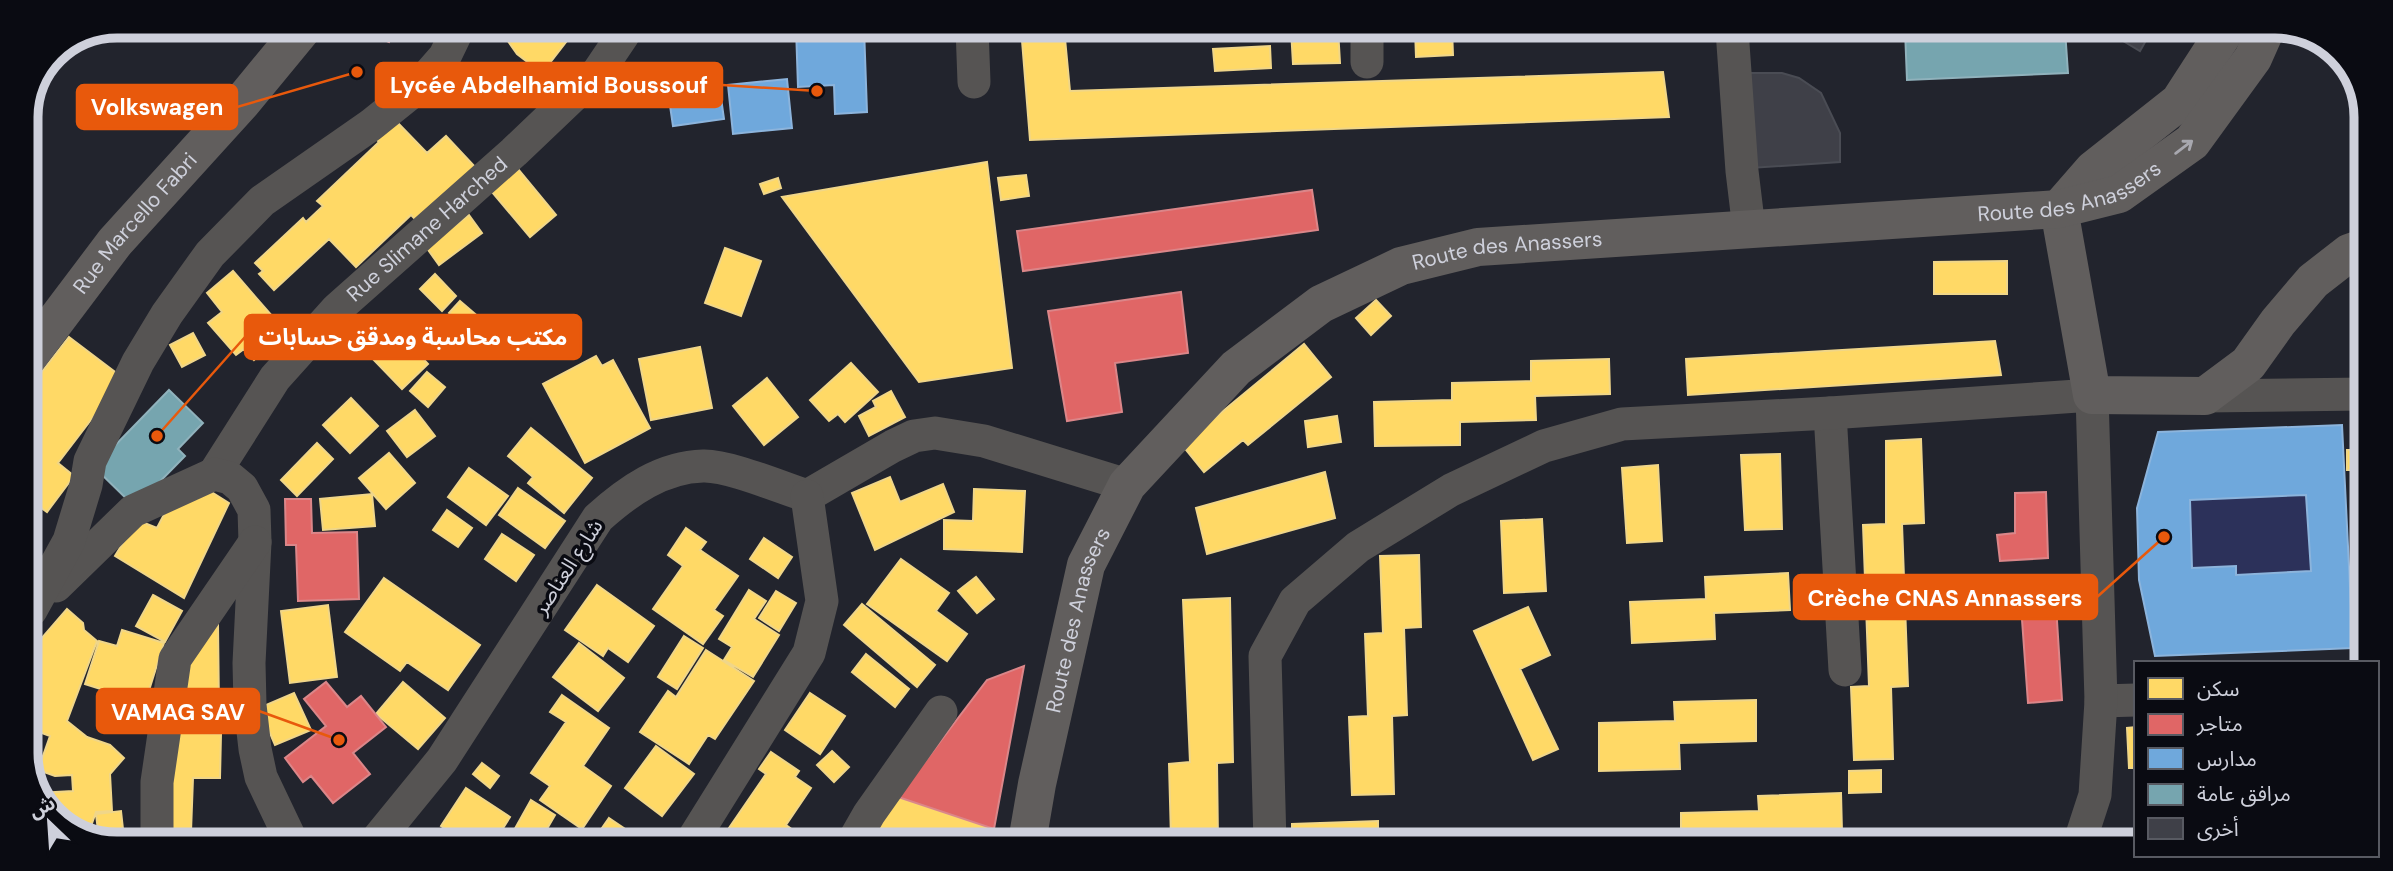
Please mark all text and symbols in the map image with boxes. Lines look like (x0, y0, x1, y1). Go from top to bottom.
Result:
callout: Lycée Abdelhamid Boussouf (376, 63, 722, 107)
text: Lycée Abdelhamid Boussouf (390, 70, 708, 100)
callout: Volkswagen (77, 85, 237, 129)
text: Volkswagen (91, 92, 223, 122)
one-way arrow (2174, 140, 2193, 155)
street label: Rue Marcello Fabri (67, 147, 203, 300)
street label: Rue Slimane Harched (341, 150, 514, 308)
street label: Route des Anassers (1977, 154, 2167, 228)
street label: Route des Anassers (1409, 225, 1603, 277)
callout: مكتب محاسبة ومدقق حسابات (245, 315, 581, 359)
text: مكتب محاسبة ومدقق حسابات (259, 322, 567, 352)
street label: شارع العناصر (526, 514, 610, 622)
street label: Route des Anassers (1039, 522, 1117, 716)
callout: Crèche CNAS Annassers (1794, 575, 2097, 619)
text: Crèche CNAS Annassers (1808, 583, 2082, 613)
legend (2134, 661, 2379, 857)
text: سكن (2197, 675, 2239, 703)
callout: VAMAG SAV (97, 689, 259, 733)
text: VAMAG SAV (111, 697, 245, 727)
text: متاجر (2196, 710, 2243, 738)
text: مدارس (2197, 745, 2257, 773)
text: مرافق عامة (2197, 780, 2291, 808)
north arrow (14, 787, 84, 857)
text: ش (25, 790, 59, 824)
text: أخرى (2197, 815, 2239, 843)

